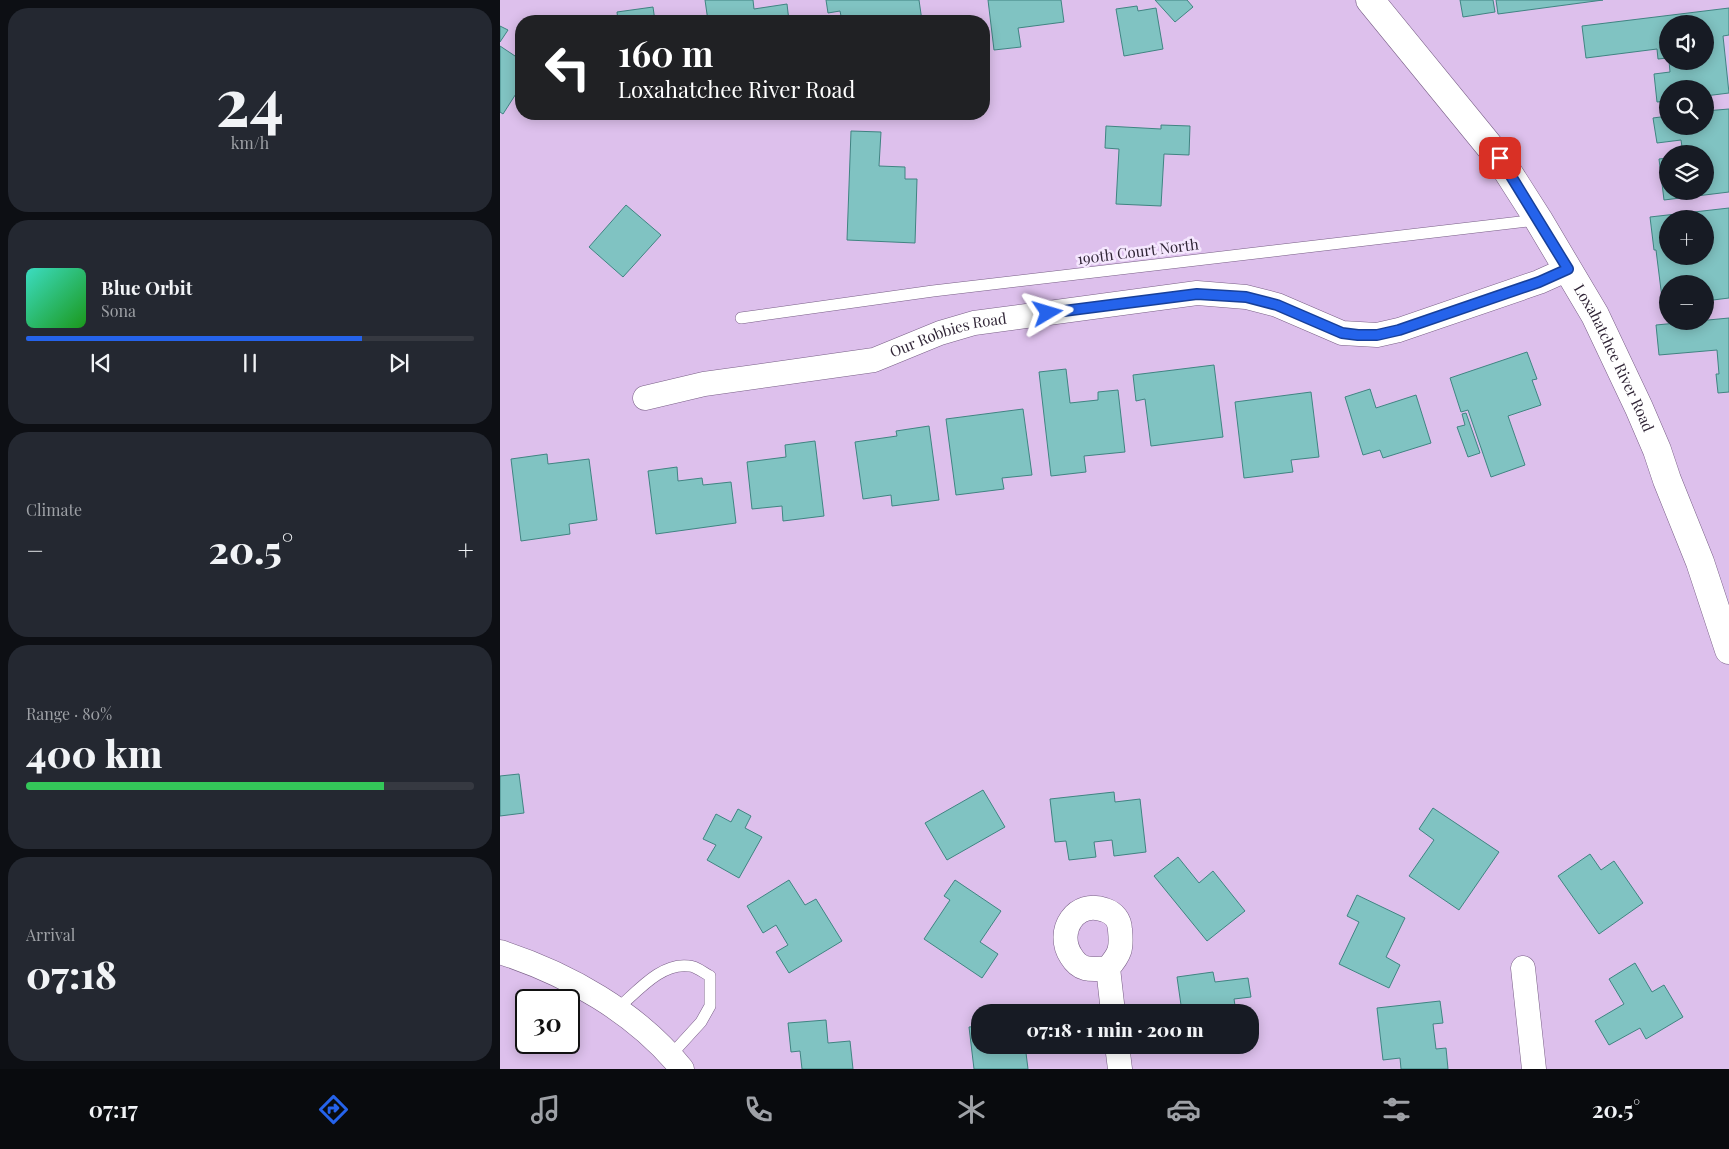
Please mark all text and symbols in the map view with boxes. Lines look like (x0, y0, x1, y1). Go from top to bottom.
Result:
map controls (1659, 15, 1714, 330)
button: sound (1659, 15, 1714, 70)
text: 160 m (618, 29, 713, 76)
icon: left (535, 35, 600, 100)
text: 24 (216, 56, 284, 142)
text: Loxahatchee River Road (618, 74, 855, 104)
button: search (1659, 80, 1714, 135)
text: km/h (231, 132, 269, 153)
pin (1479, 137, 1521, 179)
icon: arrive (1486, 144, 1514, 172)
button: layers (1659, 145, 1714, 200)
button: + (1659, 210, 1714, 265)
street label: 190th Court North (1076, 234, 1200, 268)
text: Blue Orbit (101, 274, 192, 300)
button: − (1659, 275, 1714, 330)
street label: Loxahatchee River Road (1570, 280, 1659, 435)
position arrow (1021, 286, 1073, 338)
text: Sona (101, 300, 136, 321)
street label: Our Robbies Road (886, 308, 1008, 362)
icon: previous (87, 349, 115, 377)
icon: pause (236, 349, 264, 377)
icon: next (385, 349, 413, 377)
text: Climate (26, 499, 82, 520)
text: 20.5° (208, 523, 293, 574)
text: − (26, 531, 44, 568)
text: + (458, 531, 474, 568)
text: Range · 80% (26, 703, 112, 724)
text: 400 km (26, 727, 162, 778)
text: Arrival (26, 924, 75, 945)
text: 07:18 (26, 948, 117, 999)
speed limit sign: 30 (515, 989, 580, 1054)
text: 07:18 · 1 min · 200 m (1026, 1016, 1204, 1042)
icon: directions (316, 1092, 351, 1127)
icon: music (528, 1092, 563, 1127)
icon: phone (741, 1092, 776, 1127)
icon: climate (954, 1092, 989, 1127)
icon: car (1166, 1092, 1201, 1127)
icon: filters (1379, 1092, 1414, 1127)
text: 07:17 (89, 1094, 138, 1124)
text: 20.5° (1592, 1094, 1640, 1124)

